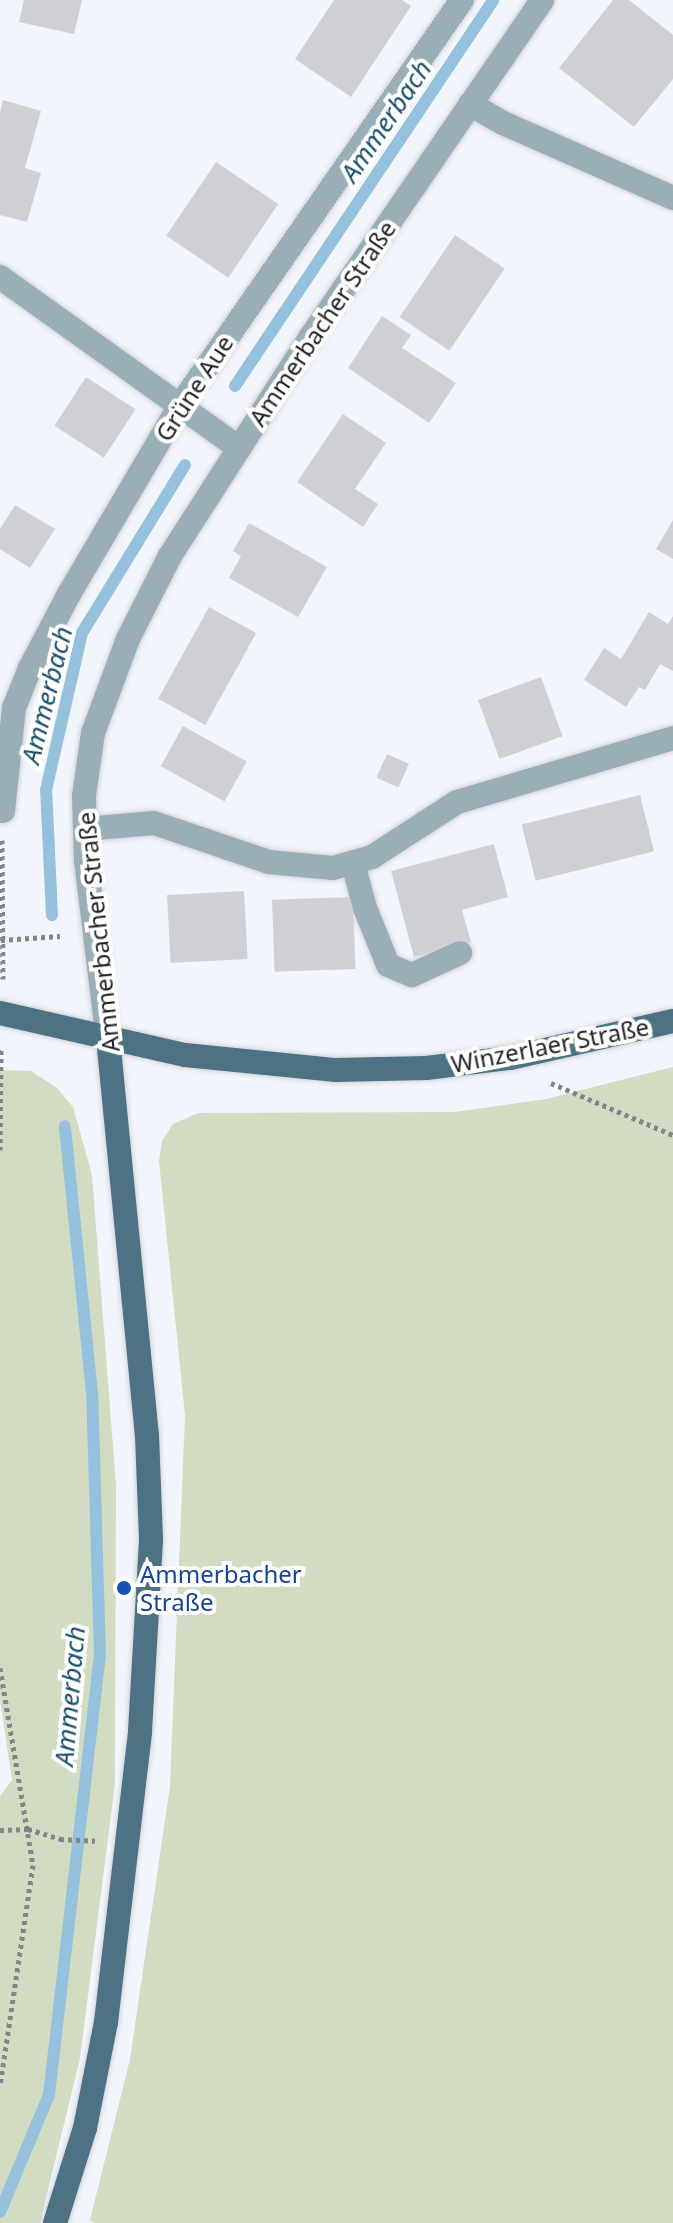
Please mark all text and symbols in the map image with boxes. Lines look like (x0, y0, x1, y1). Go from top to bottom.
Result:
water label: Ammerbach (334, 54, 438, 188)
street label: Ammerbacher Straße (243, 215, 401, 431)
street label: Grüne Aue (149, 330, 239, 446)
water label: Ammerbach (15, 623, 79, 767)
street label: Ammerbacher Straße (71, 810, 125, 1054)
street label: Winzerlaer Straße (449, 1012, 651, 1078)
place label: Ammerbacher Straße (140, 1560, 302, 1616)
marker: Ammerbacher Straße (115, 1579, 133, 1597)
water label: Ammerbach (48, 1625, 92, 1767)

